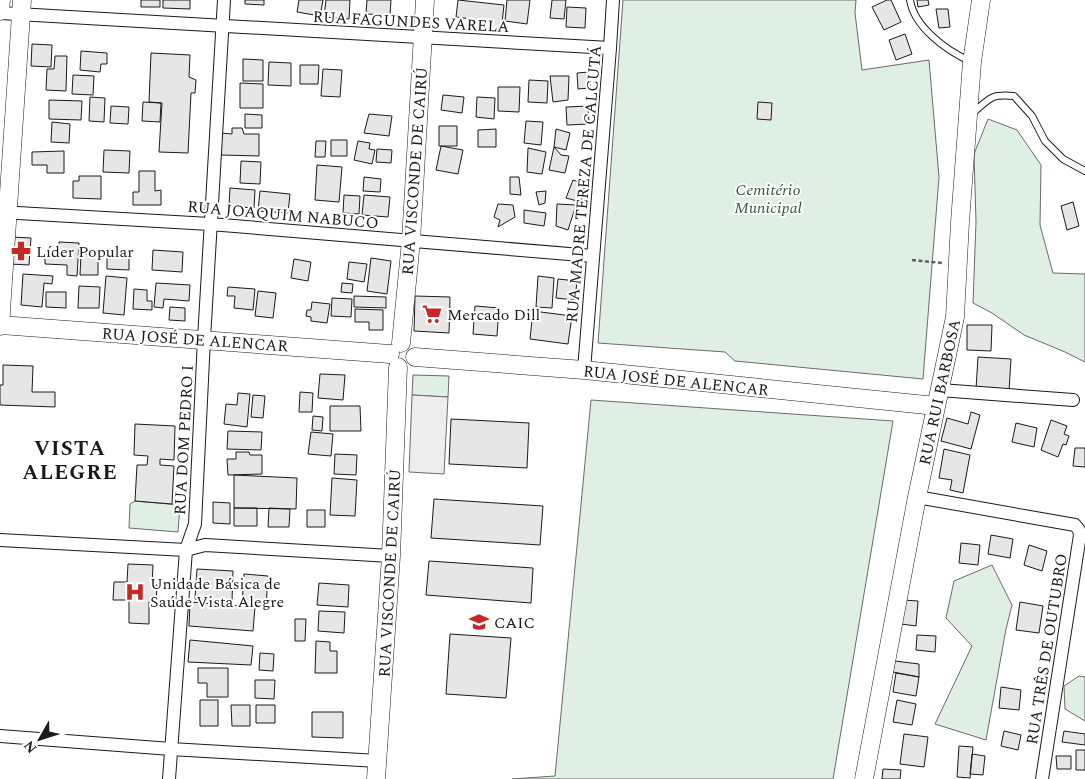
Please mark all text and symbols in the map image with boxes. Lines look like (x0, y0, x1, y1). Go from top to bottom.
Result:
street label: RUA FAGUNDES VARELA (312, 5, 510, 39)
street label: RUA MADRE TEREZA DE CALCUTÁ (560, 44, 608, 324)
street label: RUA VISCONDE DE CAIRÚ (396, 66, 434, 276)
park label: Cemitério Municipal (734, 178, 802, 220)
street label: RUA JOAQUIM NABUCO (186, 195, 380, 235)
pharmacy icon: Líder Popular (10, 240, 32, 262)
place label: Líder Popular (36, 240, 134, 264)
supermarket icon: Mercado Dill (421, 303, 443, 325)
place label: Mercado Dill (447, 303, 540, 327)
street label: RUA RUI BARBOSA (913, 317, 967, 467)
street label: RUA JOSÉ DE ALENCAR (101, 322, 289, 359)
street label: RUA JOSÉ DE ALENCAR (582, 359, 770, 403)
street label: RUA DOM PEDRO I (168, 364, 200, 516)
district label: VISTA ALEGRE (22, 433, 118, 489)
street label: RUA VISCONDE DE CAIRÚ (373, 468, 407, 678)
street label: RUA TRÊS DE OUTUBRO (1020, 552, 1074, 746)
place label: Unidade Básica de Saúde Vista Alegre (150, 572, 284, 614)
hospital icon: Unidade Básica de Saúde Vista Alegre (124, 581, 146, 603)
school or university icon: CAIC (468, 611, 490, 633)
place label: CAIC (494, 611, 535, 635)
north arrow (15, 714, 65, 764)
text: N (19, 736, 42, 758)

